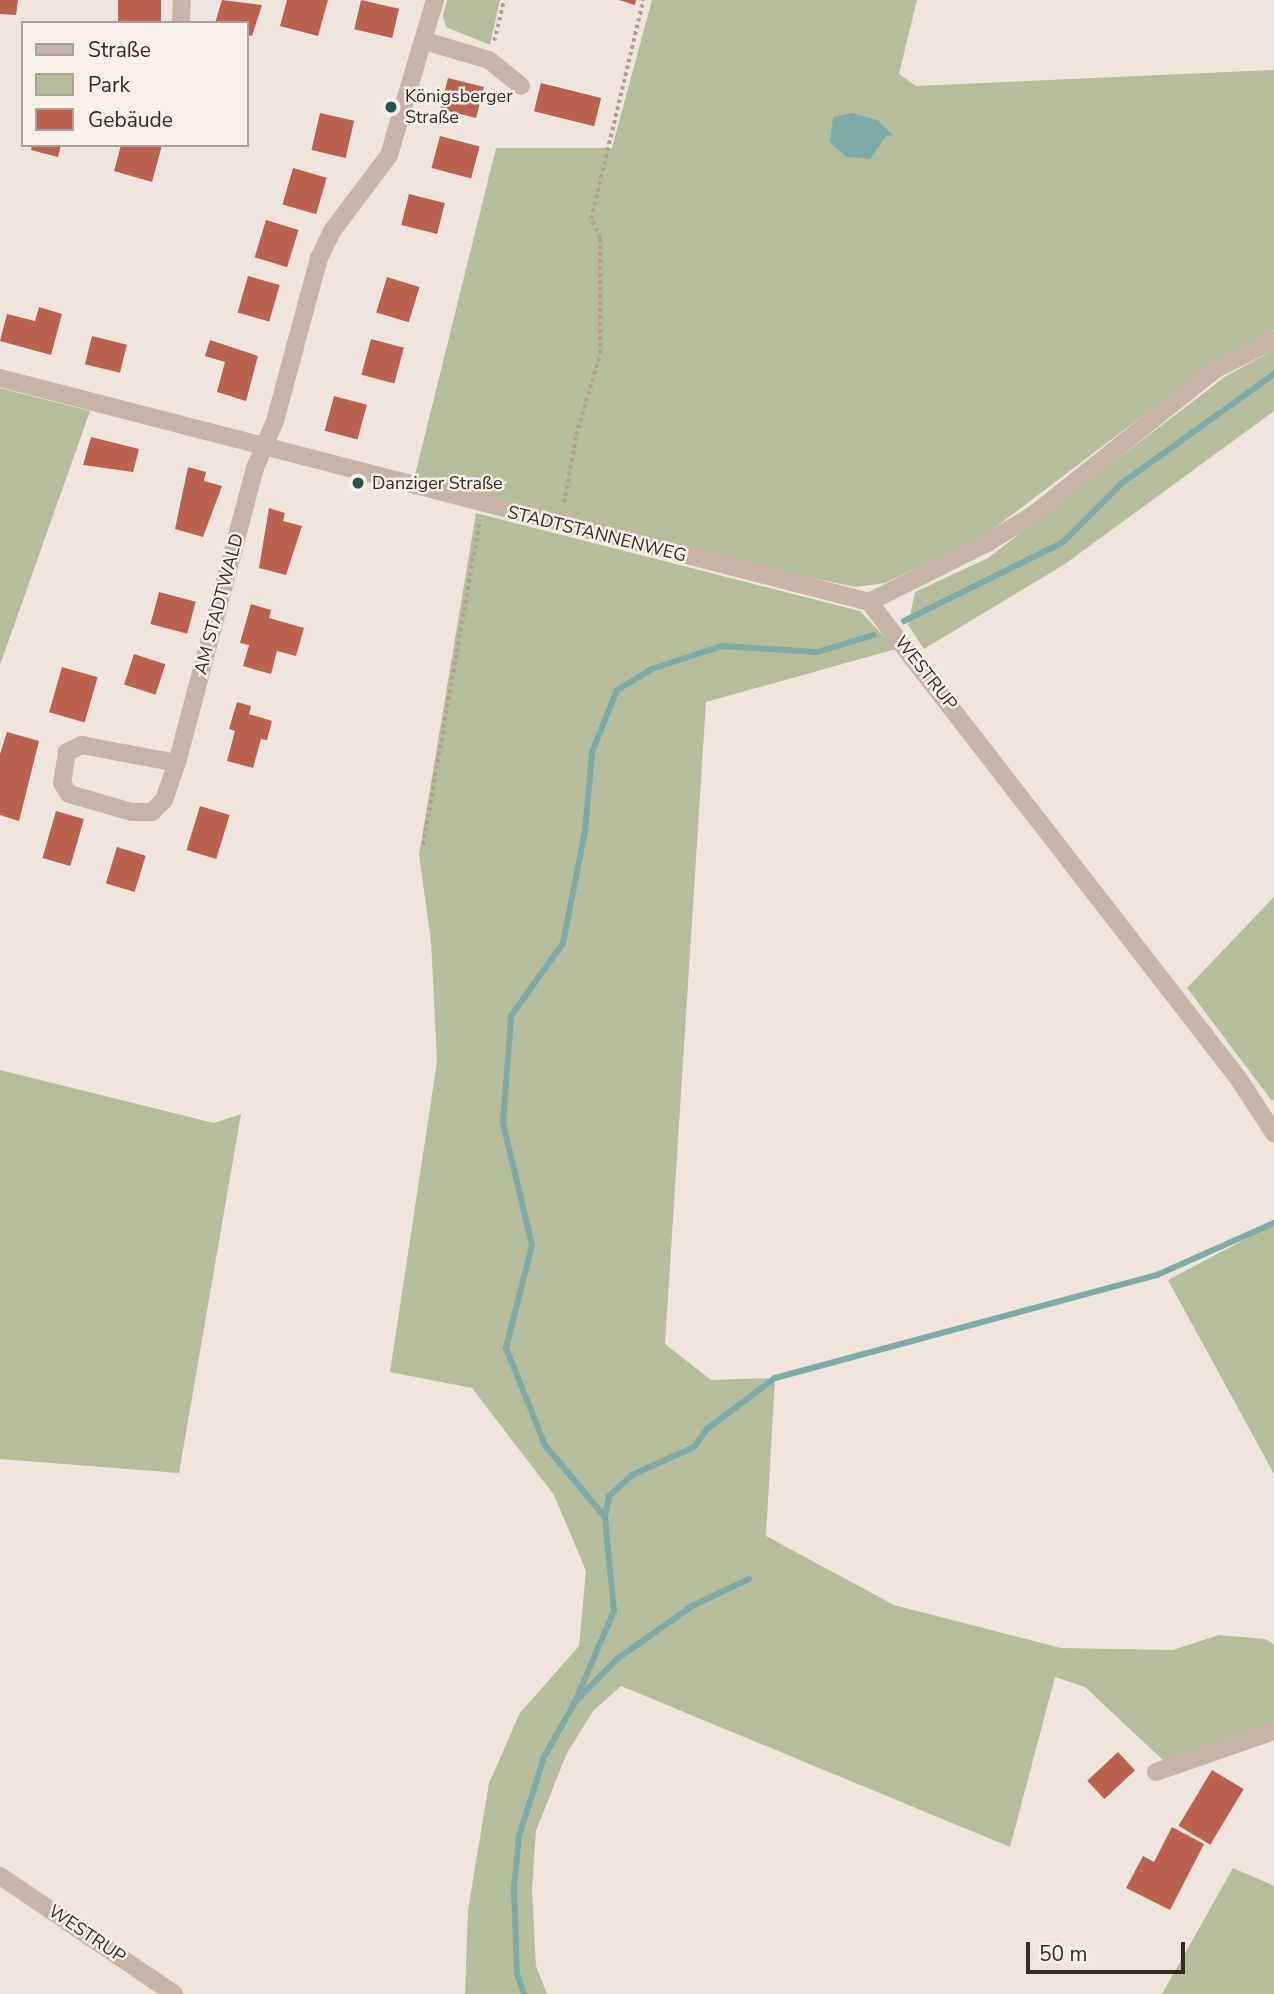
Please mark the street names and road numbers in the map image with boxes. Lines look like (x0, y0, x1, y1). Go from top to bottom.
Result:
street label: STADTSTANNENWEG (505, 501, 689, 567)
street label: AM STADTWALD (190, 531, 248, 677)
street label: WESTRUP (890, 632, 962, 714)
street label: WESTRUP (44, 1900, 130, 1968)

